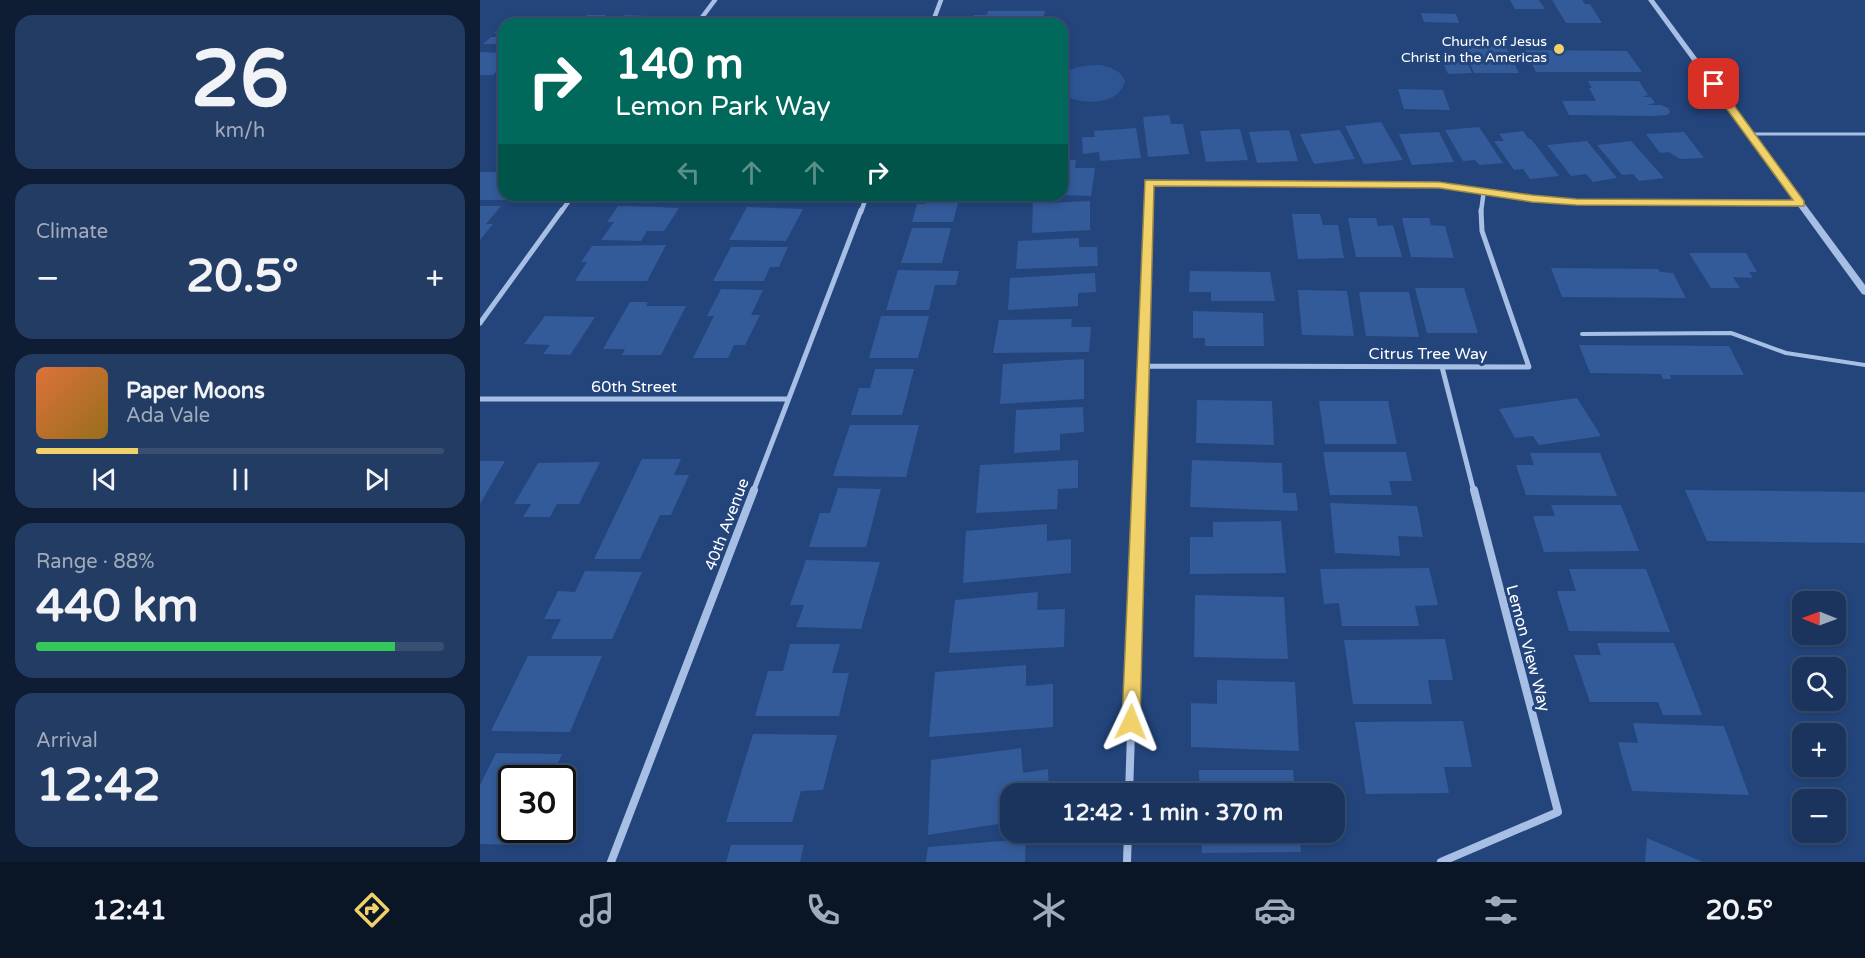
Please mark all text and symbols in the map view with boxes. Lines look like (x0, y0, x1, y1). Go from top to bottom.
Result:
text: 26 (191, 33, 289, 127)
place label: Church of Jesus Christ in the Americas (1401, 33, 1547, 66)
text: 140 m (615, 39, 744, 90)
icon: right (516, 42, 594, 120)
marker: Church of Jesus Christ in the Americas (1552, 42, 1566, 56)
pin (1688, 58, 1739, 109)
icon: arrive (1697, 67, 1730, 100)
text: Lemon Park Way (615, 90, 831, 123)
text: km/h (215, 119, 265, 143)
icon: left (672, 156, 705, 189)
icon: ahead (735, 156, 768, 189)
icon: ahead (798, 156, 831, 189)
icon: right (861, 156, 894, 189)
text: Climate (36, 220, 108, 244)
text: 20.5° (186, 250, 299, 304)
text: − (36, 259, 60, 298)
text: + (425, 259, 444, 298)
street label: Citrus Tree Way (1369, 344, 1488, 364)
street label: 60th Street (591, 377, 677, 397)
text: Paper Moons (126, 378, 265, 404)
text: Ada Vale (126, 404, 210, 428)
icon: previous (88, 463, 121, 496)
icon: pause (224, 463, 257, 496)
icon: next (360, 463, 393, 496)
street label: 40th Avenue (700, 475, 754, 573)
text: Range · 88% (36, 550, 155, 574)
text: 440 km (36, 580, 198, 634)
street label: Lemon View Way (1502, 583, 1555, 714)
north arrow (1792, 591, 1846, 645)
map controls (1792, 591, 1846, 843)
button: search (1792, 657, 1846, 711)
position arrow (1099, 690, 1163, 754)
button: + (1792, 723, 1846, 777)
text: Arrival (36, 729, 98, 753)
text: 12:42 (36, 759, 161, 813)
speed limit sign: 30 (498, 765, 576, 843)
button: − (1792, 789, 1846, 843)
text: 12:42 · 1 min · 370 m (1062, 800, 1283, 826)
icon: directions (351, 889, 393, 931)
icon: music (576, 889, 618, 931)
icon: phone (802, 889, 844, 931)
icon: climate (1028, 889, 1070, 931)
icon: car (1254, 889, 1296, 931)
icon: filters (1480, 889, 1522, 931)
text: 12:41 (92, 894, 167, 927)
text: 20.5° (1705, 894, 1773, 927)

